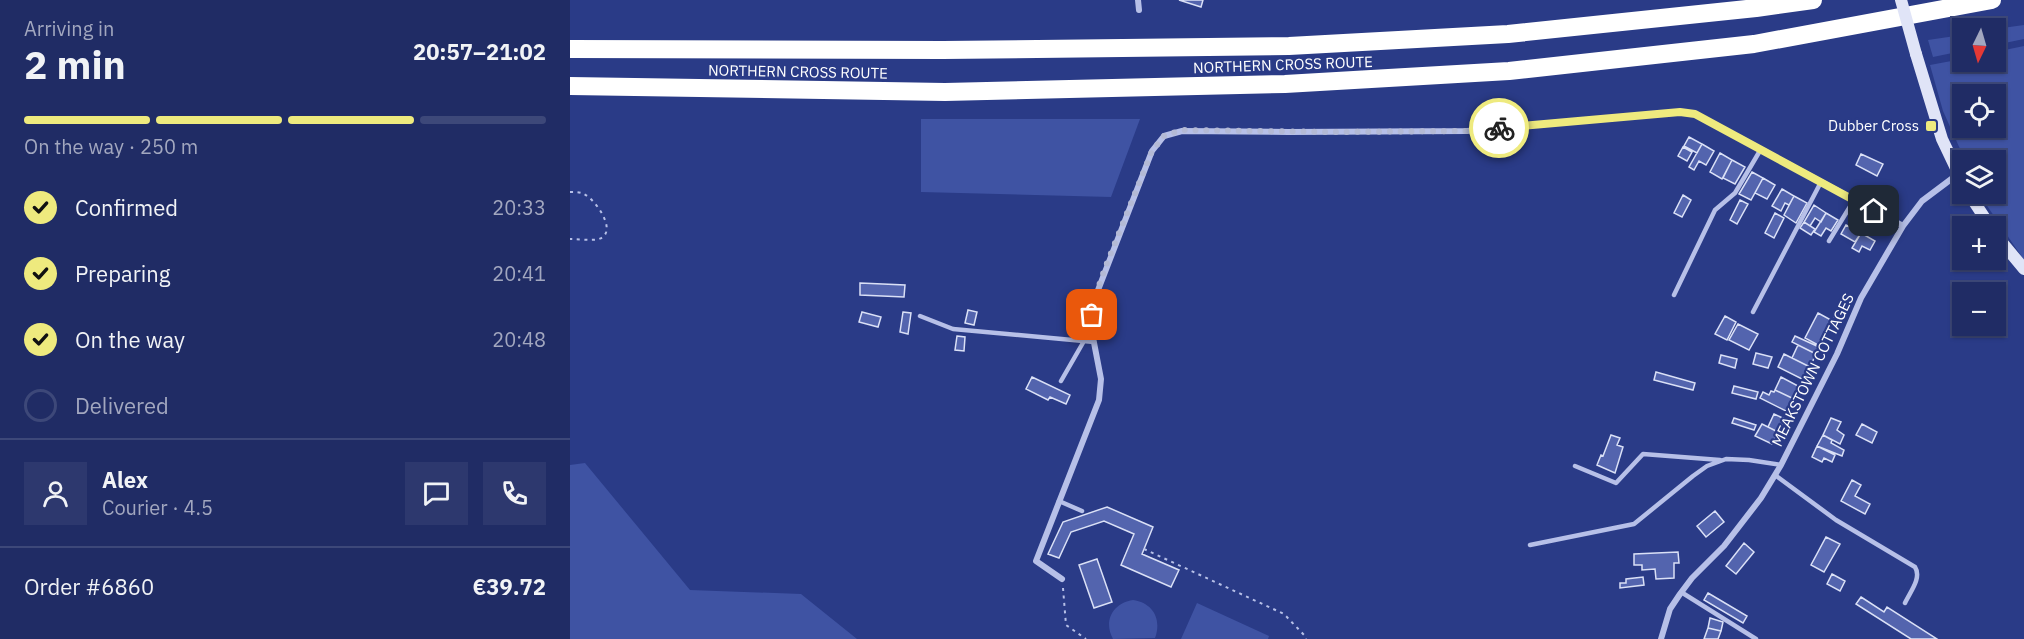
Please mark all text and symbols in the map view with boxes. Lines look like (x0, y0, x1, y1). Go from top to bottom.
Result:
text: Arriving in (24, 15, 114, 42)
north arrow (1952, 18, 2006, 72)
map controls (1952, 18, 2006, 336)
text: 20:57–21:02 (413, 37, 546, 66)
text: 2 min (24, 39, 126, 90)
street label: NORTHERN CROSS ROUTE (1193, 52, 1373, 77)
street label: NORTHERN CROSS ROUTE (708, 60, 888, 83)
button: locate (1952, 84, 2006, 138)
courier (1469, 98, 1529, 158)
icon: bike (1483, 112, 1516, 145)
place label: Dubber Cross (1828, 116, 1919, 135)
marker: Dubber Cross (1924, 119, 1938, 133)
text: On the way · 250 m (24, 133, 198, 160)
button: layers (1952, 150, 2006, 204)
pin (1848, 185, 1899, 236)
icon: check (24, 191, 57, 224)
text: Confirmed (75, 193, 178, 222)
text: 20:33 (492, 194, 546, 221)
icon: home (1857, 194, 1890, 227)
button: + (1952, 216, 2006, 270)
icon: check (24, 257, 57, 290)
text: Preparing (75, 259, 170, 288)
text: 20:41 (492, 260, 546, 287)
button: − (1952, 282, 2006, 336)
pin (1066, 289, 1117, 340)
street label: MEAKSTOWN COTTAGES (1767, 290, 1858, 450)
icon: bag (1075, 298, 1108, 331)
icon: check (24, 323, 57, 356)
text: On the way (75, 325, 185, 354)
text: 20:48 (492, 326, 546, 353)
text: Delivered (75, 391, 169, 420)
button: person (24, 462, 87, 525)
button: chat (405, 462, 468, 525)
button: phone (483, 462, 546, 525)
text: Alex (102, 465, 148, 494)
text: Courier · 4.5 (102, 494, 213, 521)
text: Order #6860 (24, 572, 154, 601)
text: €39.72 (473, 572, 546, 601)

